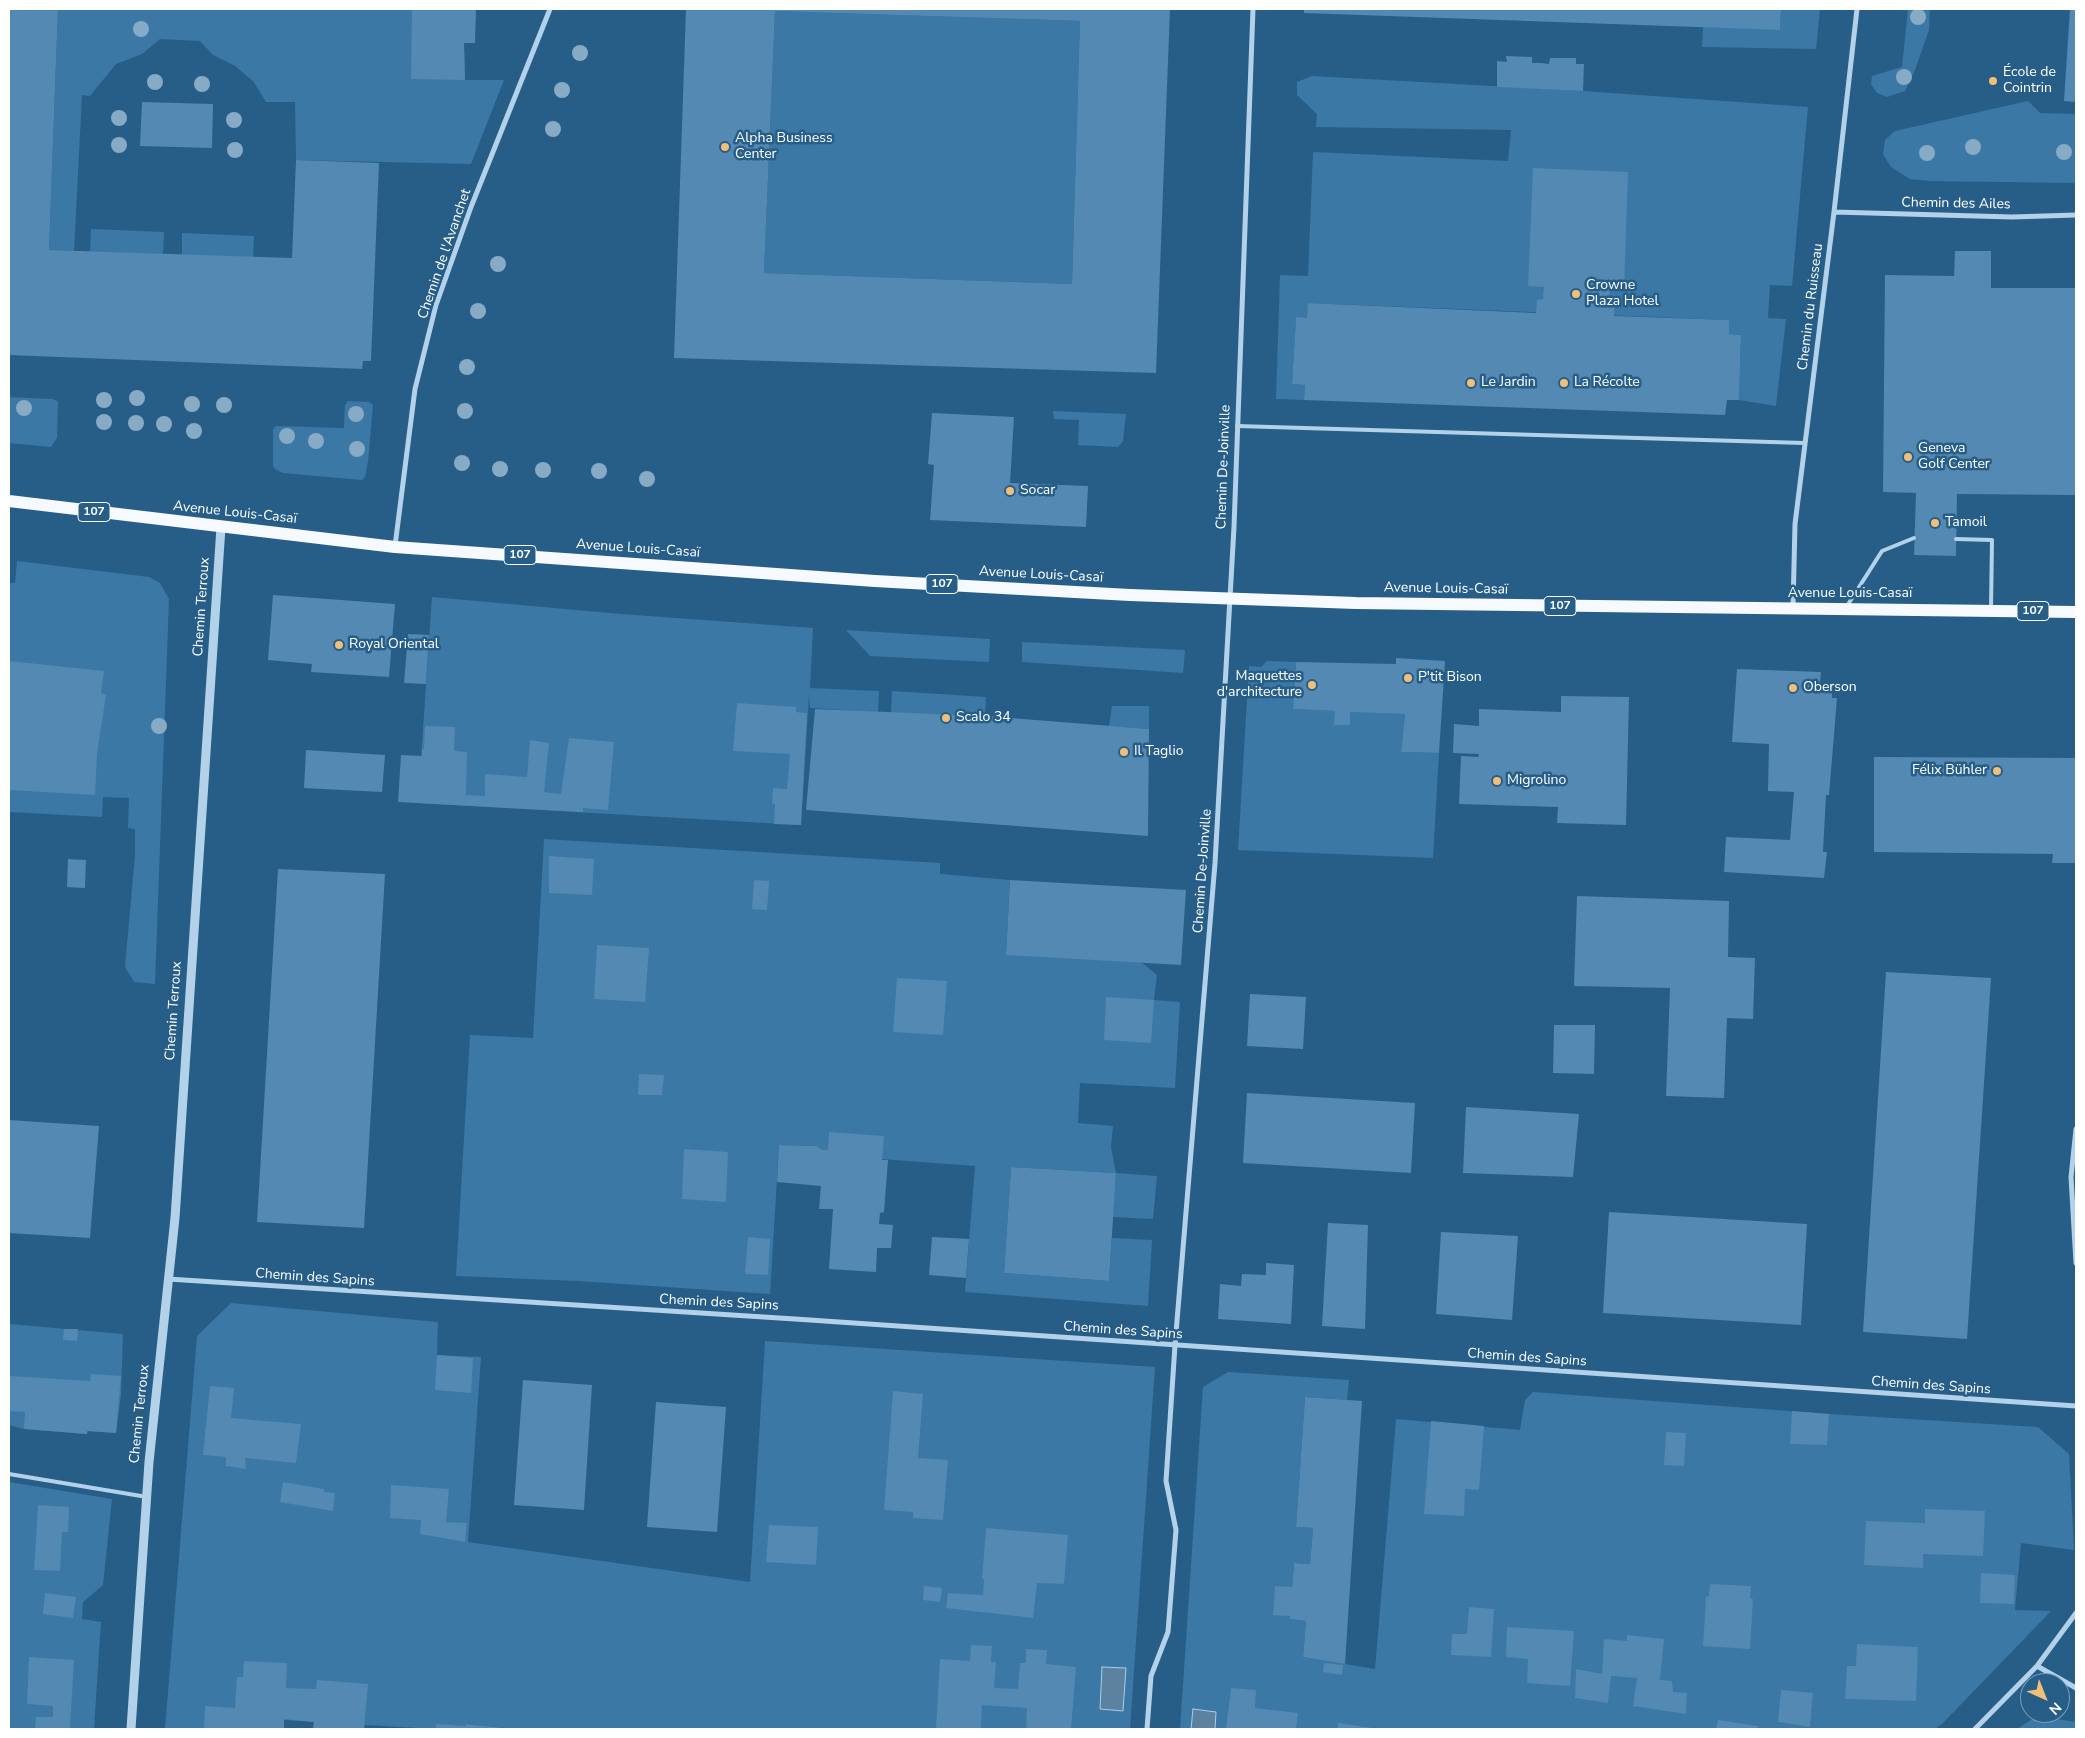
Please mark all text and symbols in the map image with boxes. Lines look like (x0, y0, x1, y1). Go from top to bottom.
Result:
place label: École de Cointrin (2003, 65, 2056, 98)
marker: École de Cointrin (1987, 75, 1999, 87)
place label: Alpha Business Center (735, 131, 833, 164)
marker: Alpha Business Center (719, 141, 731, 153)
street label: Chemin de l'Avanchet (415, 187, 475, 321)
street label: Chemin des Ailes (1901, 195, 2011, 213)
street label: Chemin du Ruisseau (1795, 243, 1827, 371)
place label: Crowne Plaza Hotel (1586, 278, 1659, 310)
marker: Crowne Plaza Hotel (1570, 288, 1582, 300)
place label: Le Jardin (1481, 375, 1536, 391)
place label: La Récolte (1574, 375, 1640, 391)
marker: Le Jardin (1465, 377, 1477, 389)
marker: La Récolte (1558, 377, 1570, 389)
street label: Chemin De-Joinville (1213, 404, 1235, 530)
place label: Geneva Golf Center (1918, 441, 1990, 474)
marker: Geneva Golf Center (1902, 451, 1914, 463)
place label: Socar (1020, 483, 1055, 499)
marker: Socar (1004, 485, 1016, 497)
street label: Avenue Louis-Casaï (172, 498, 298, 528)
road number: 107 (78, 502, 110, 522)
place label: Tamoil (1945, 515, 1987, 531)
marker: Tamoil (1929, 517, 1941, 529)
street label: Avenue Louis-Casaï (575, 536, 701, 562)
road number: 107 (504, 546, 536, 564)
street label: Chemin Terroux (190, 557, 214, 657)
street label: Avenue Louis-Casaï (978, 563, 1104, 587)
road number: 107 (926, 574, 958, 594)
street label: Avenue Louis-Casaï (1384, 580, 1508, 598)
street label: Avenue Louis-Casaï (1788, 586, 1912, 602)
road number: 107 (1544, 596, 1576, 616)
road number: 107 (2017, 602, 2049, 620)
place label: Royal Oriental (349, 637, 439, 653)
marker: Royal Oriental (333, 639, 345, 651)
place label: Maquettes d'architecture (1217, 669, 1302, 702)
place label: P'tit Bison (1418, 670, 1482, 686)
marker: P'tit Bison (1402, 672, 1414, 684)
marker: Maquettes d'architecture (1306, 679, 1318, 691)
place label: Oberson (1803, 680, 1857, 696)
marker: Oberson (1787, 682, 1799, 694)
place label: Scalo 34 (956, 710, 1011, 726)
marker: Scalo 34 (940, 712, 952, 724)
place label: Il Taglio (1134, 744, 1183, 760)
marker: Il Taglio (1118, 746, 1130, 758)
place label: Félix Bühler (1912, 763, 1987, 779)
marker: Félix Bühler (1991, 765, 2003, 777)
place label: Migrolino (1507, 773, 1566, 789)
marker: Migrolino (1491, 775, 1503, 787)
street label: Chemin De-Joinville (1190, 808, 1216, 934)
street label: Chemin Terroux (162, 961, 186, 1061)
street label: Chemin des Sapins (255, 1265, 375, 1291)
street label: Chemin des Sapins (659, 1291, 779, 1315)
street label: Chemin des Sapins (1063, 1318, 1183, 1344)
street label: Chemin des Sapins (1467, 1345, 1587, 1371)
street label: Chemin Terroux (126, 1364, 154, 1464)
street label: Chemin des Sapins (1871, 1373, 1991, 1399)
north arrow (2020, 1673, 2070, 1723)
text: N (2045, 1698, 2065, 1719)

